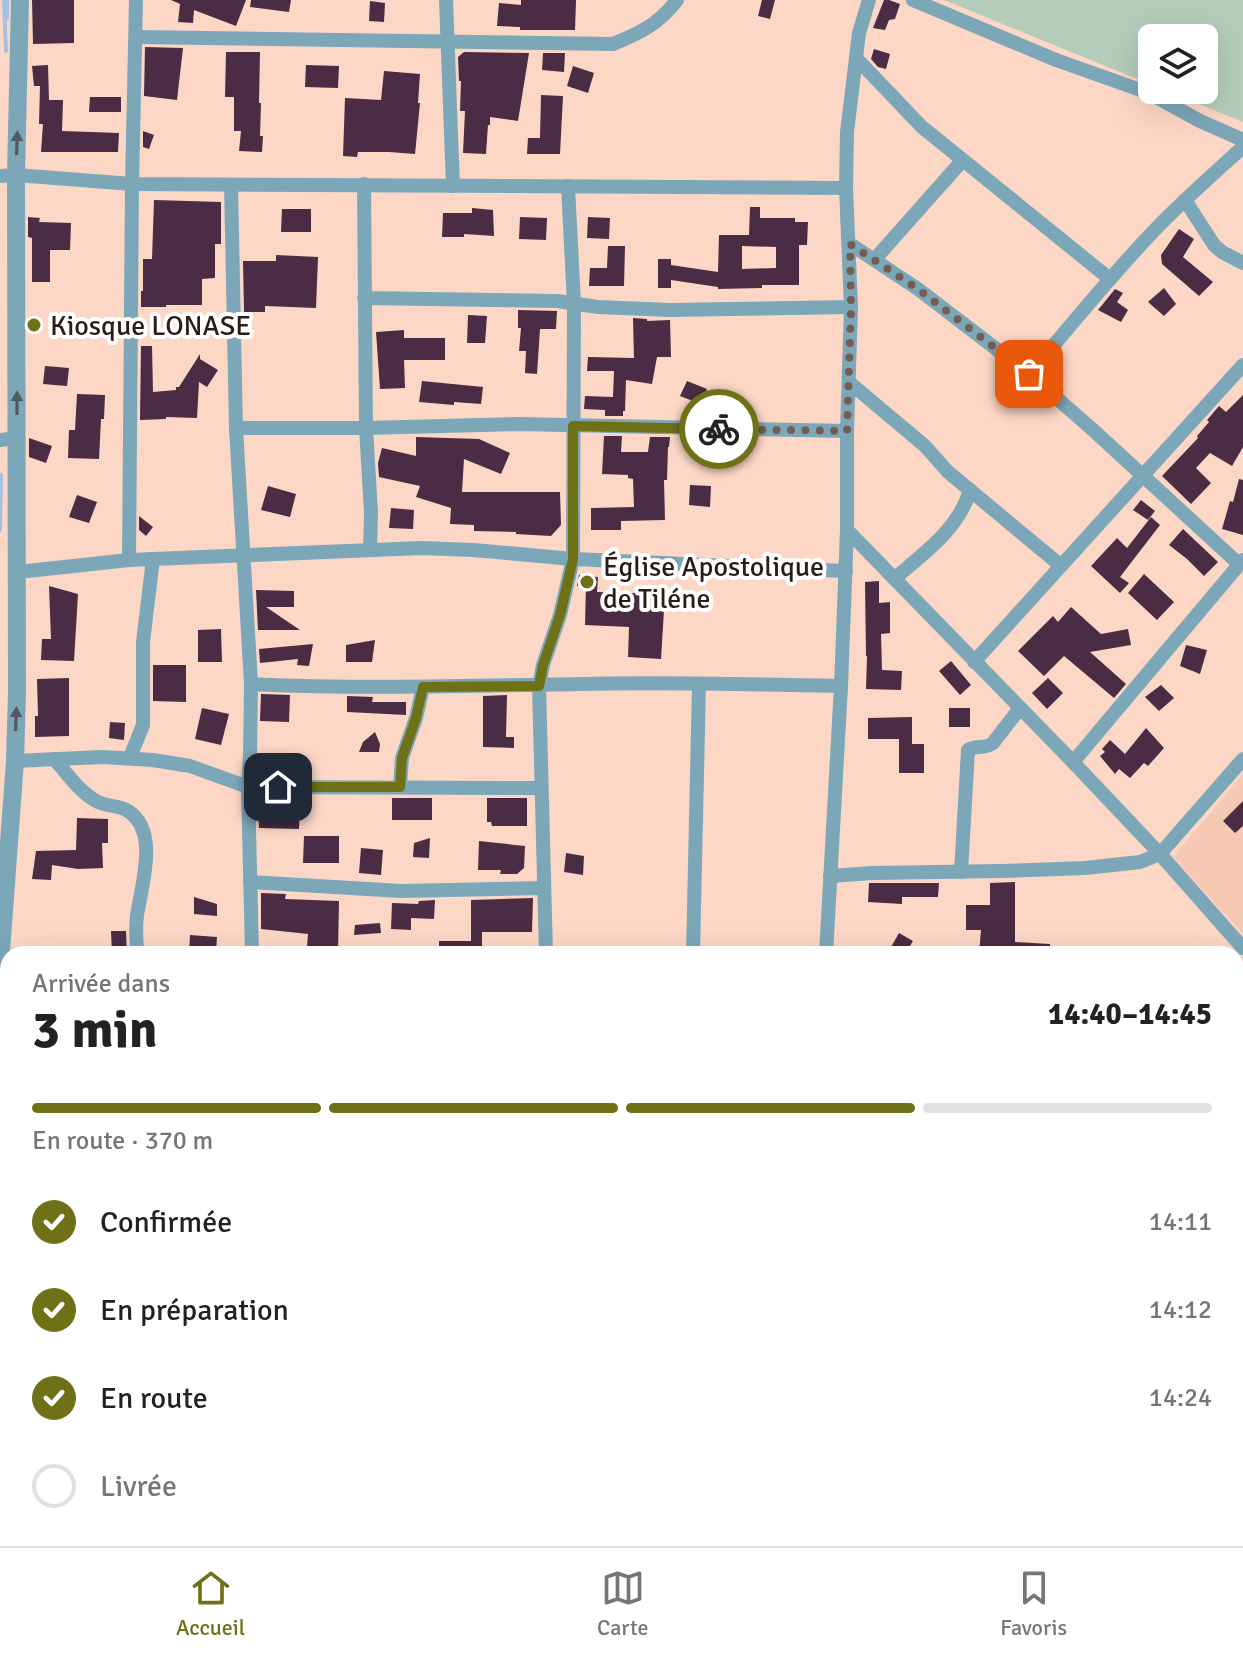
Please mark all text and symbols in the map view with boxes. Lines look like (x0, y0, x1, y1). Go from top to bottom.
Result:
map controls (1138, 24, 1218, 104)
button: layers (1138, 24, 1218, 104)
one-way arrow (11, 130, 24, 155)
place label: Kiosque LONASE (50, 309, 251, 343)
marker: Kiosque LONASE (25, 316, 43, 334)
pin (995, 340, 1063, 408)
icon: bag (1007, 352, 1051, 396)
courier (679, 389, 759, 469)
one-way arrow (11, 390, 23, 415)
icon: bike (697, 407, 741, 451)
place label: Église Apostolique de Tiléne (603, 550, 824, 616)
marker: Église Apostolique de Tiléne (578, 573, 596, 591)
one-way arrow (10, 706, 22, 731)
pin (244, 753, 312, 821)
icon: home (256, 765, 300, 809)
text: Arrivée dans (32, 968, 170, 1000)
text: 14:40–14:45 (1048, 996, 1212, 1033)
text: 3 min (32, 998, 158, 1062)
text: En route · 370 m (32, 1125, 213, 1157)
icon: check (32, 1200, 76, 1244)
text: Confirmée (100, 1204, 232, 1241)
text: 14:11 (1149, 1206, 1212, 1238)
icon: check (32, 1288, 76, 1332)
text: En préparation (100, 1292, 289, 1329)
text: 14:12 (1149, 1294, 1212, 1326)
icon: check (32, 1376, 76, 1420)
text: En route (100, 1380, 208, 1417)
text: 14:24 (1149, 1382, 1212, 1414)
text: Livrée (100, 1468, 177, 1505)
tab: Accueil (176, 1566, 245, 1641)
tab: Carte (597, 1566, 648, 1641)
tab: Favoris (1000, 1566, 1067, 1641)

